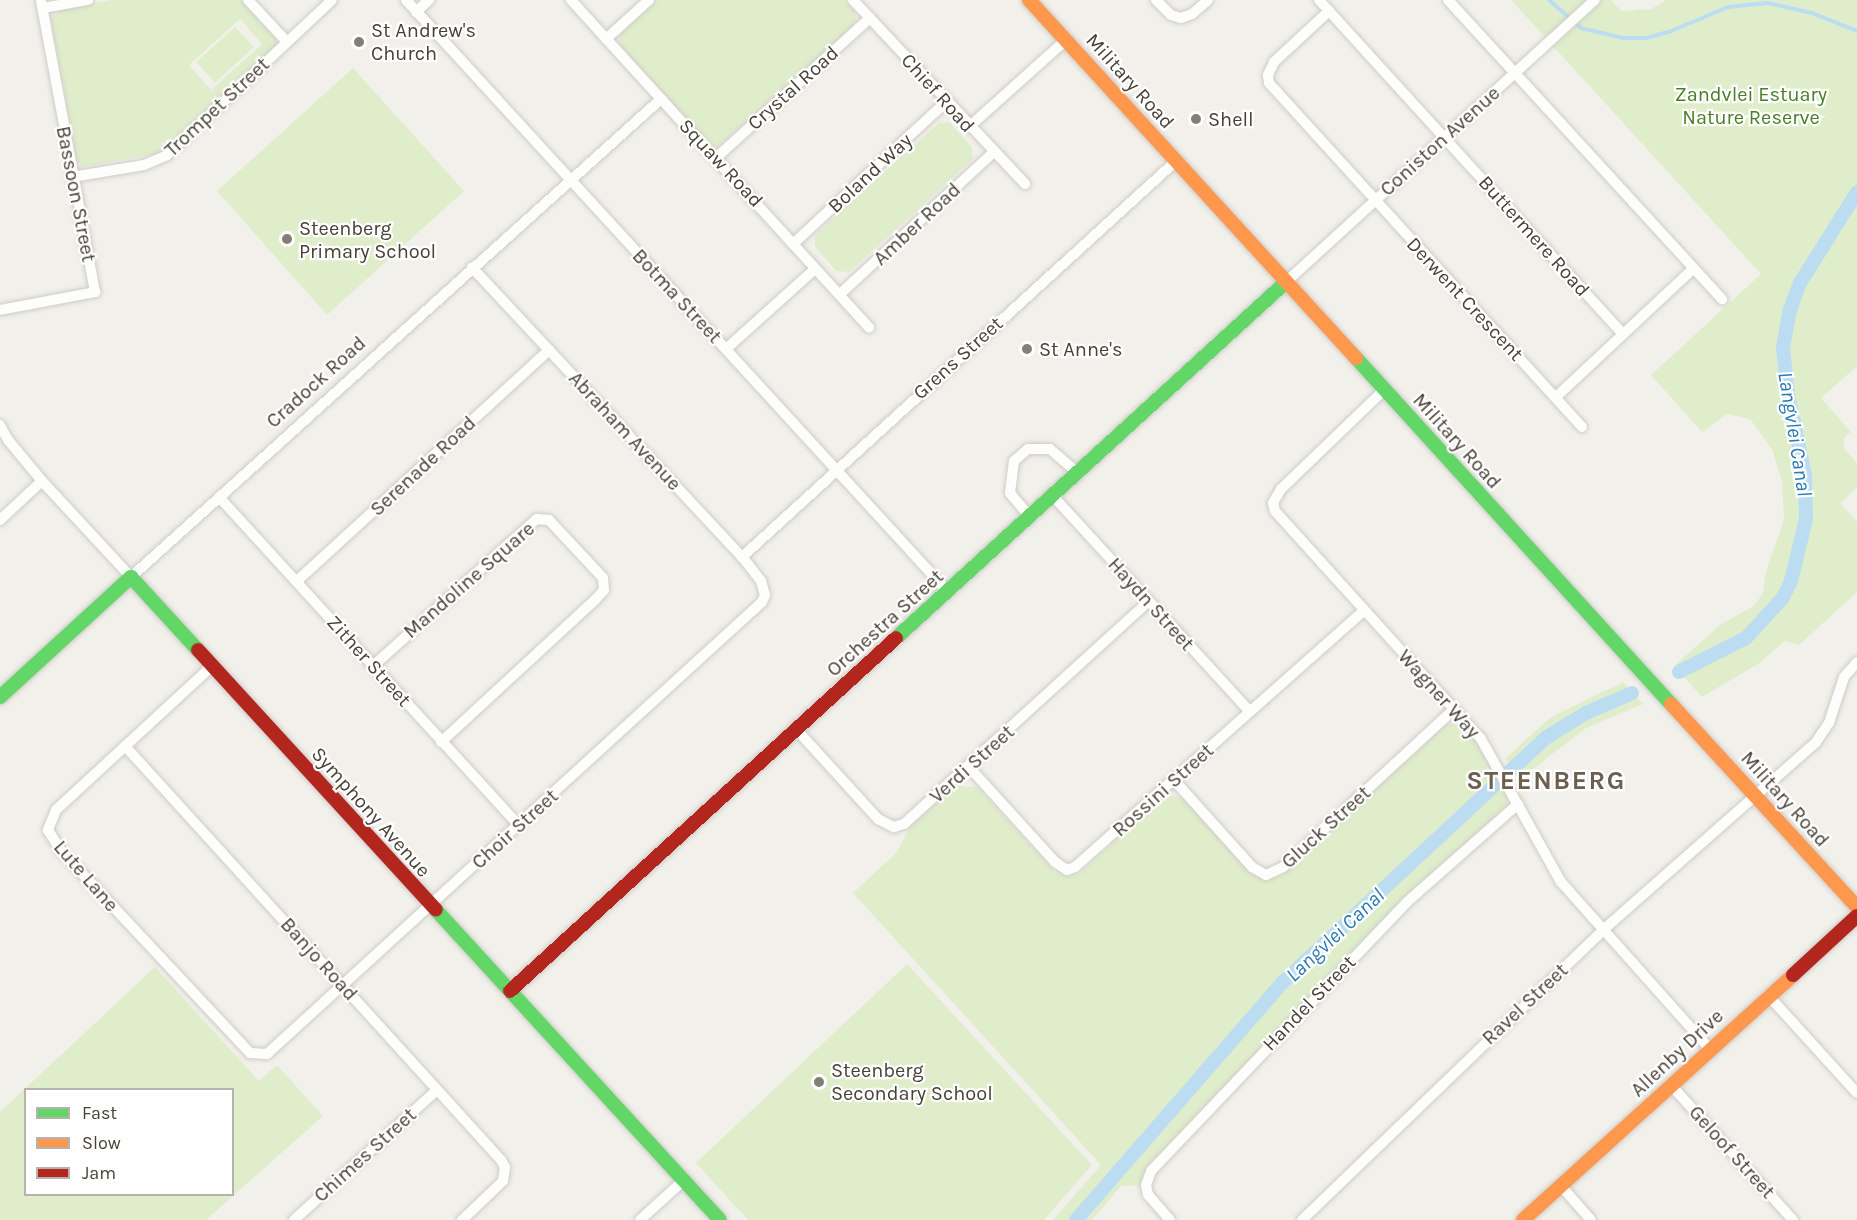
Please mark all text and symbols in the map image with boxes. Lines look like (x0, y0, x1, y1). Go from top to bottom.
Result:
place label: St Andrew's Church (371, 19, 476, 66)
street label: Military Road (1081, 28, 1179, 134)
marker: St Andrew's Church (352, 35, 366, 49)
street label: Crystal Road (743, 41, 843, 135)
street label: Chief Road (896, 48, 980, 138)
street label: Trompet Street (160, 52, 274, 162)
street label: Coniston Avenue (1375, 81, 1505, 201)
park label: Zandvlei Estuary Nature Reserve (1675, 82, 1827, 129)
place label: Shell (1208, 107, 1254, 131)
marker: Shell (1189, 112, 1203, 126)
street label: Squaw Road (674, 114, 768, 212)
street label: Bassoon Street (51, 124, 101, 264)
street label: Boland Way (823, 128, 917, 218)
street label: Buttermere Road (1473, 171, 1595, 301)
street label: Amber Road (868, 178, 966, 270)
place label: Steenberg Primary School (299, 216, 436, 263)
marker: Steenberg Primary School (280, 232, 294, 246)
street label: Derwent Crescent (1402, 232, 1528, 366)
street label: Botma Street (627, 244, 727, 348)
street label: Grens Street (908, 311, 1008, 405)
street label: Cradock Road (261, 331, 371, 433)
place label: St Anne's (1039, 337, 1122, 361)
marker: St Anne's (1020, 342, 1034, 356)
street label: Abraham Avenue (564, 367, 686, 495)
water label: Langvlei Canal (1773, 370, 1817, 498)
street label: Military Road (1408, 388, 1506, 494)
street label: Serenade Road (365, 411, 481, 521)
street label: Mandoline Square (399, 517, 539, 643)
street label: Haydn Street (1103, 552, 1199, 656)
street label: Orchestra Street (822, 564, 948, 682)
street label: Zither Street (322, 610, 416, 712)
street label: Wagner Way (1393, 645, 1485, 743)
street label: Verdi Street (925, 720, 1019, 808)
street label: Rossini Street (1107, 738, 1219, 842)
street label: Symphony Avenue (306, 742, 436, 882)
street label: Military Road (1736, 746, 1834, 852)
district label: STEENBERG (1466, 765, 1626, 797)
street label: Gluck Street (1276, 781, 1376, 873)
street label: Choir Street (467, 784, 563, 874)
street label: Lute Lane (49, 835, 123, 917)
water label: Langvlei Canal (1280, 883, 1390, 987)
street label: Banjo Road (275, 913, 363, 1005)
street label: Handel Street (1257, 950, 1361, 1056)
street label: Ravel Street (1477, 958, 1573, 1050)
street label: Allenby Drive (1626, 1004, 1728, 1102)
place label: Steenberg Secondary School (831, 1058, 993, 1105)
marker: Steenberg Secondary School (812, 1075, 826, 1089)
legend (24, 1088, 234, 1196)
street label: Geloof Street (1684, 1100, 1780, 1204)
text: Fast (82, 1102, 117, 1124)
street label: Chimes Street (309, 1103, 421, 1207)
text: Slow (82, 1132, 121, 1154)
text: Jam (82, 1162, 116, 1184)

